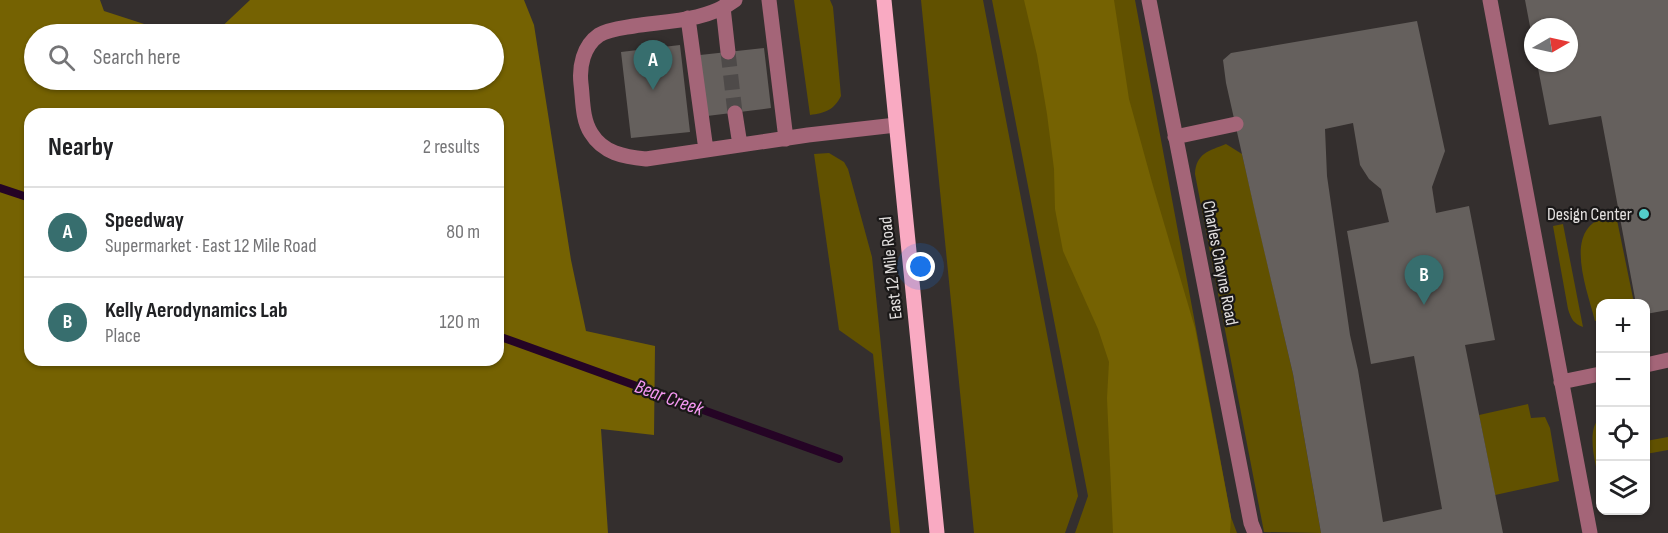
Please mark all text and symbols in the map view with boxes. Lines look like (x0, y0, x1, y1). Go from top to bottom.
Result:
north arrow (1524, 18, 1578, 72)
search box (24, 24, 504, 90)
pin: A (634, 40, 672, 90)
icon: search (45, 41, 78, 74)
text: Search here (93, 44, 180, 71)
text: Nearby (48, 132, 114, 163)
text: 2 results (423, 135, 480, 159)
street label: Charles Chayne Road (1198, 199, 1242, 327)
place label: Design Center (1547, 204, 1632, 225)
text: Speedway (105, 207, 184, 234)
marker: Design Center (1637, 207, 1651, 221)
street label: East 12 Mile Road (875, 216, 907, 320)
text: A (63, 220, 72, 244)
text: 80 m (446, 220, 480, 244)
text: Supermarket · East 12 Mile Road (105, 234, 317, 258)
your location (906, 252, 935, 281)
pin: B (1404, 256, 1444, 305)
text: Kelly Aerodynamics Lab (105, 297, 288, 324)
map controls (1596, 299, 1650, 515)
button: + (1596, 299, 1650, 353)
text: B (63, 310, 72, 334)
text: 120 m (440, 310, 480, 334)
text: Place (105, 324, 141, 348)
button: − (1596, 353, 1650, 407)
water label: Bear Creek (631, 375, 707, 422)
button: locate (1596, 407, 1650, 461)
button: layers (1596, 461, 1650, 515)

